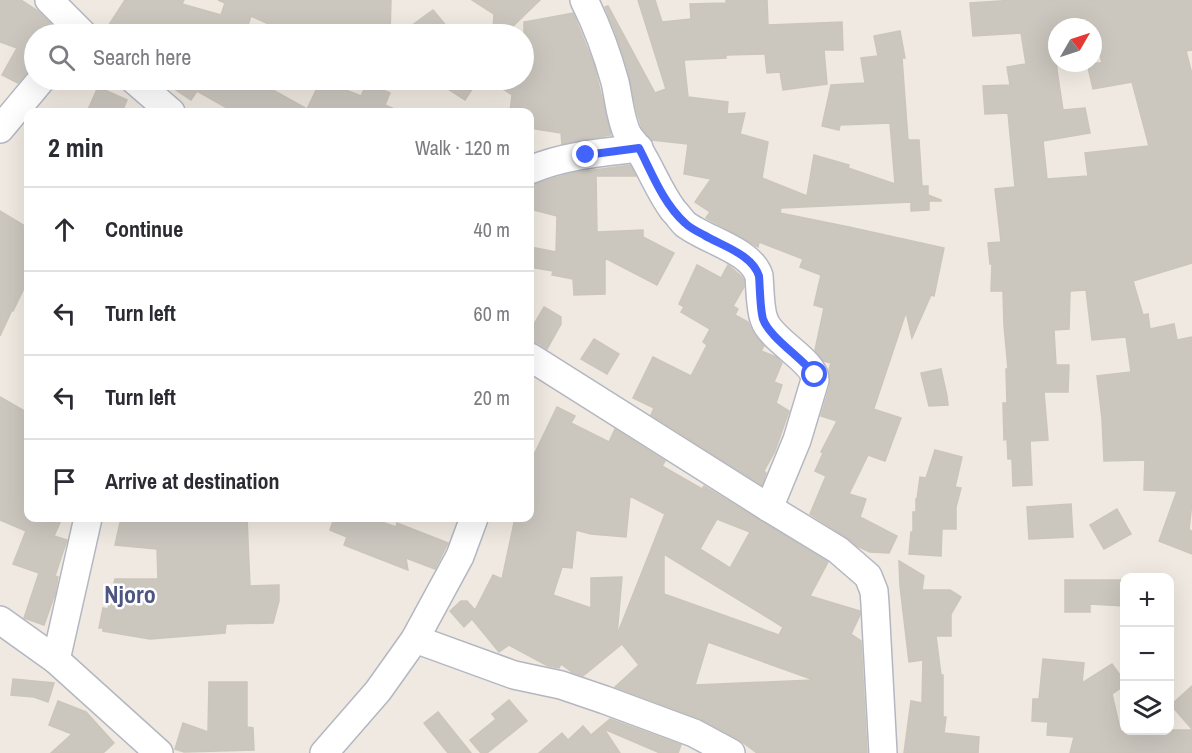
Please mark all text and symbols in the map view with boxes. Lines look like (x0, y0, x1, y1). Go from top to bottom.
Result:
north arrow (1048, 18, 1102, 72)
search box (24, 24, 534, 90)
icon: search (45, 41, 78, 74)
text: Search here (93, 42, 191, 72)
text: 2 min (48, 130, 104, 165)
text: Walk · 120 m (415, 134, 510, 161)
route end (572, 141, 598, 167)
icon: ahead (48, 213, 81, 246)
text: Continue (105, 214, 183, 244)
text: 40 m (474, 216, 510, 243)
icon: left (48, 297, 81, 330)
text: Turn left (105, 298, 176, 328)
text: 60 m (474, 300, 510, 327)
route start (801, 361, 827, 387)
icon: left (48, 381, 81, 414)
text: Turn left (105, 382, 176, 412)
text: 20 m (474, 384, 510, 411)
icon: arrive (48, 465, 81, 498)
text: Arrive at destination (105, 466, 279, 496)
map controls (1120, 573, 1174, 735)
button: + (1120, 573, 1174, 627)
district label: Njoro (104, 578, 156, 610)
button: − (1120, 627, 1174, 681)
button: layers (1120, 681, 1174, 735)

